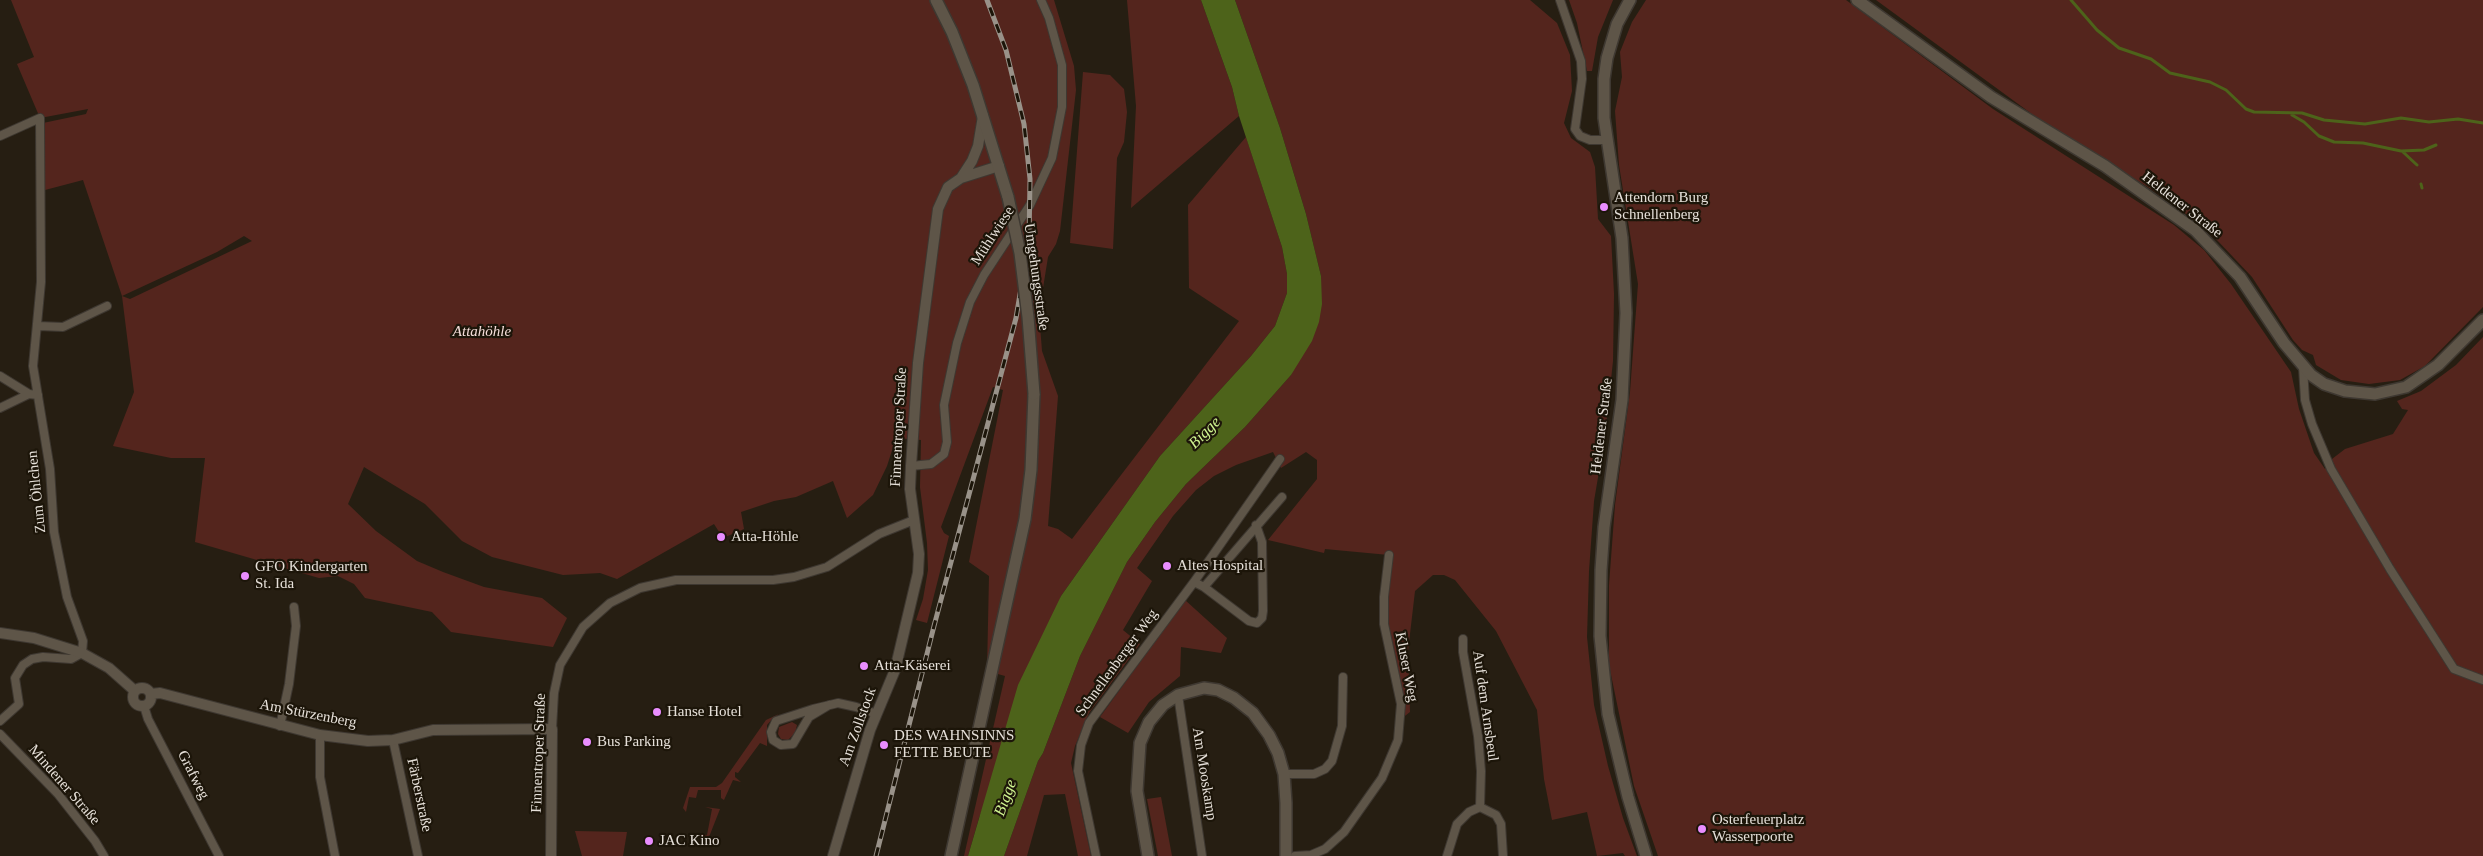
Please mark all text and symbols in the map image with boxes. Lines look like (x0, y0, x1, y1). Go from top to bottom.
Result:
street label: Heldener Straße (2138, 168, 2226, 242)
place label: Attendorn Burg Schnellenberg (1614, 189, 1708, 224)
marker: Attendorn Burg Schnellenberg (1598, 201, 1610, 213)
street label: Mühlwiese (967, 203, 1019, 269)
street label: Umgehungsstraße (1020, 222, 1052, 332)
park label: Attahöhle (453, 323, 511, 341)
street label: Finnentroper Straße (887, 367, 911, 487)
street label: Heldener Straße (1587, 377, 1617, 475)
water label: Bigge (1185, 413, 1225, 453)
street label: Zum Öhlchen (24, 450, 50, 534)
place label: Atta-Höhle (731, 528, 798, 546)
marker: Atta-Höhle (715, 531, 727, 543)
place label: Altes Hospital (1177, 557, 1263, 575)
place label: GFO Kindergarten St. Ida (255, 558, 368, 593)
marker: Altes Hospital (1161, 560, 1173, 572)
marker: GFO Kindergarten St. Ida (239, 570, 251, 582)
street label: Schnellenberger Weg (1072, 606, 1162, 720)
street label: Kluser Weg (1390, 631, 1422, 703)
street label: Auf dem Arnsbeul (1468, 649, 1502, 763)
place label: Atta-Käserei (874, 657, 951, 675)
marker: Atta-Käserei (858, 660, 870, 672)
street label: Am Zollstock (835, 685, 881, 769)
street label: Finnentroper Straße (528, 693, 550, 813)
street label: Am Stürzenberg (258, 696, 358, 732)
place label: Hanse Hotel (667, 703, 742, 721)
marker: Hanse Hotel (651, 706, 663, 718)
street label: Am Mooskamp (1188, 726, 1220, 822)
place label: DES WAHNSINNS FETTE BEUTE (894, 727, 1014, 762)
place label: Bus Parking (597, 733, 671, 751)
marker: Bus Parking (581, 736, 593, 748)
marker: DES WAHNSINNS FETTE BEUTE (878, 739, 890, 751)
street label: Mindener Straße (24, 741, 104, 829)
street label: Grafweg (173, 748, 213, 802)
street label: Färberstraße (402, 756, 436, 834)
water label: Bigge (991, 777, 1021, 819)
place label: Osterfeuerplatz Wasserpoorte (1712, 811, 1804, 846)
marker: Osterfeuerplatz Wasserpoorte (1696, 823, 1708, 835)
place label: JAC Kino (659, 832, 719, 850)
marker: JAC Kino (643, 835, 655, 847)

